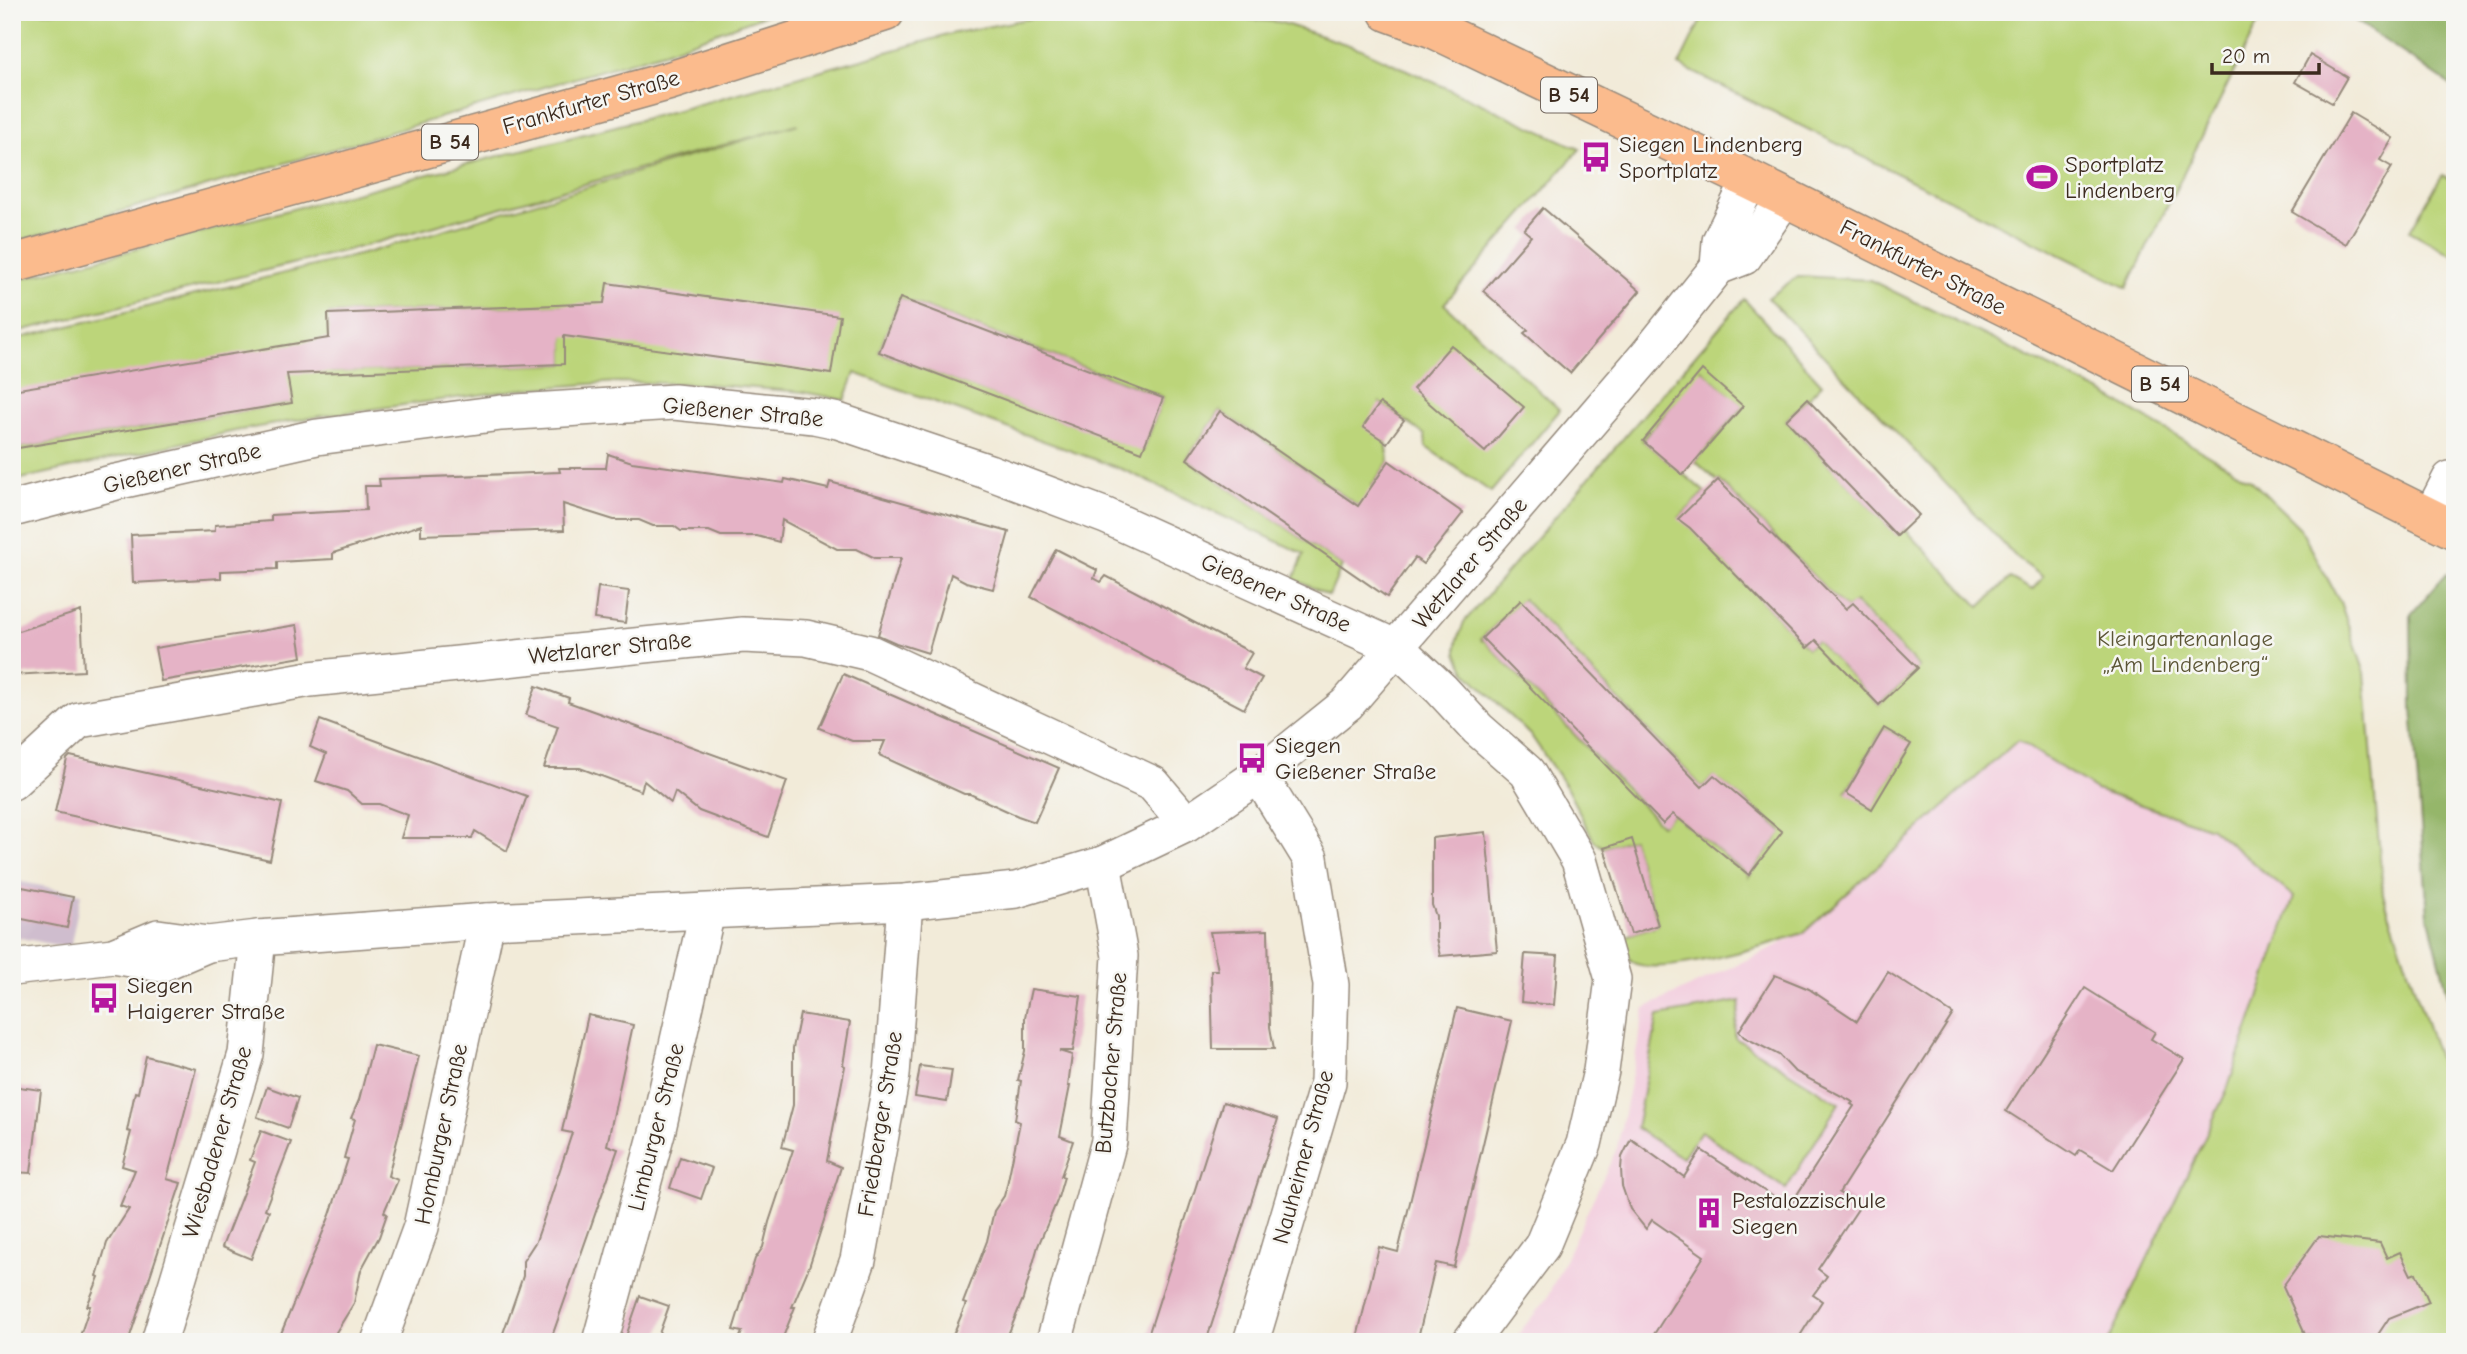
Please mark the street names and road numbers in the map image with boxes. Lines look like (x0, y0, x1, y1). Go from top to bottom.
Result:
street label: Frankfurter Straße (499, 64, 683, 140)
road number: B 54 (1541, 78, 1597, 112)
road number: B 54 (422, 124, 478, 160)
street label: Frankfurter Straße (1835, 213, 2011, 321)
road number: B 54 (2132, 366, 2188, 402)
street label: Gießener Straße (661, 392, 825, 432)
street label: Gießener Straße (100, 437, 264, 499)
street label: Wetzlarer Straße (1407, 492, 1533, 634)
street label: Gießener Straße (1197, 548, 1355, 638)
street label: Wetzlarer Straße (527, 626, 693, 670)
street label: Butzbacher Straße (1090, 971, 1132, 1155)
street label: Friedberger Straße (852, 1029, 908, 1219)
street label: Limburger Straße (622, 1040, 690, 1214)
street label: Homburger Straße (409, 1041, 473, 1227)
street label: Wiesbadener Straße (177, 1043, 257, 1241)
street label: Nauheimer Straße (1267, 1067, 1339, 1247)

